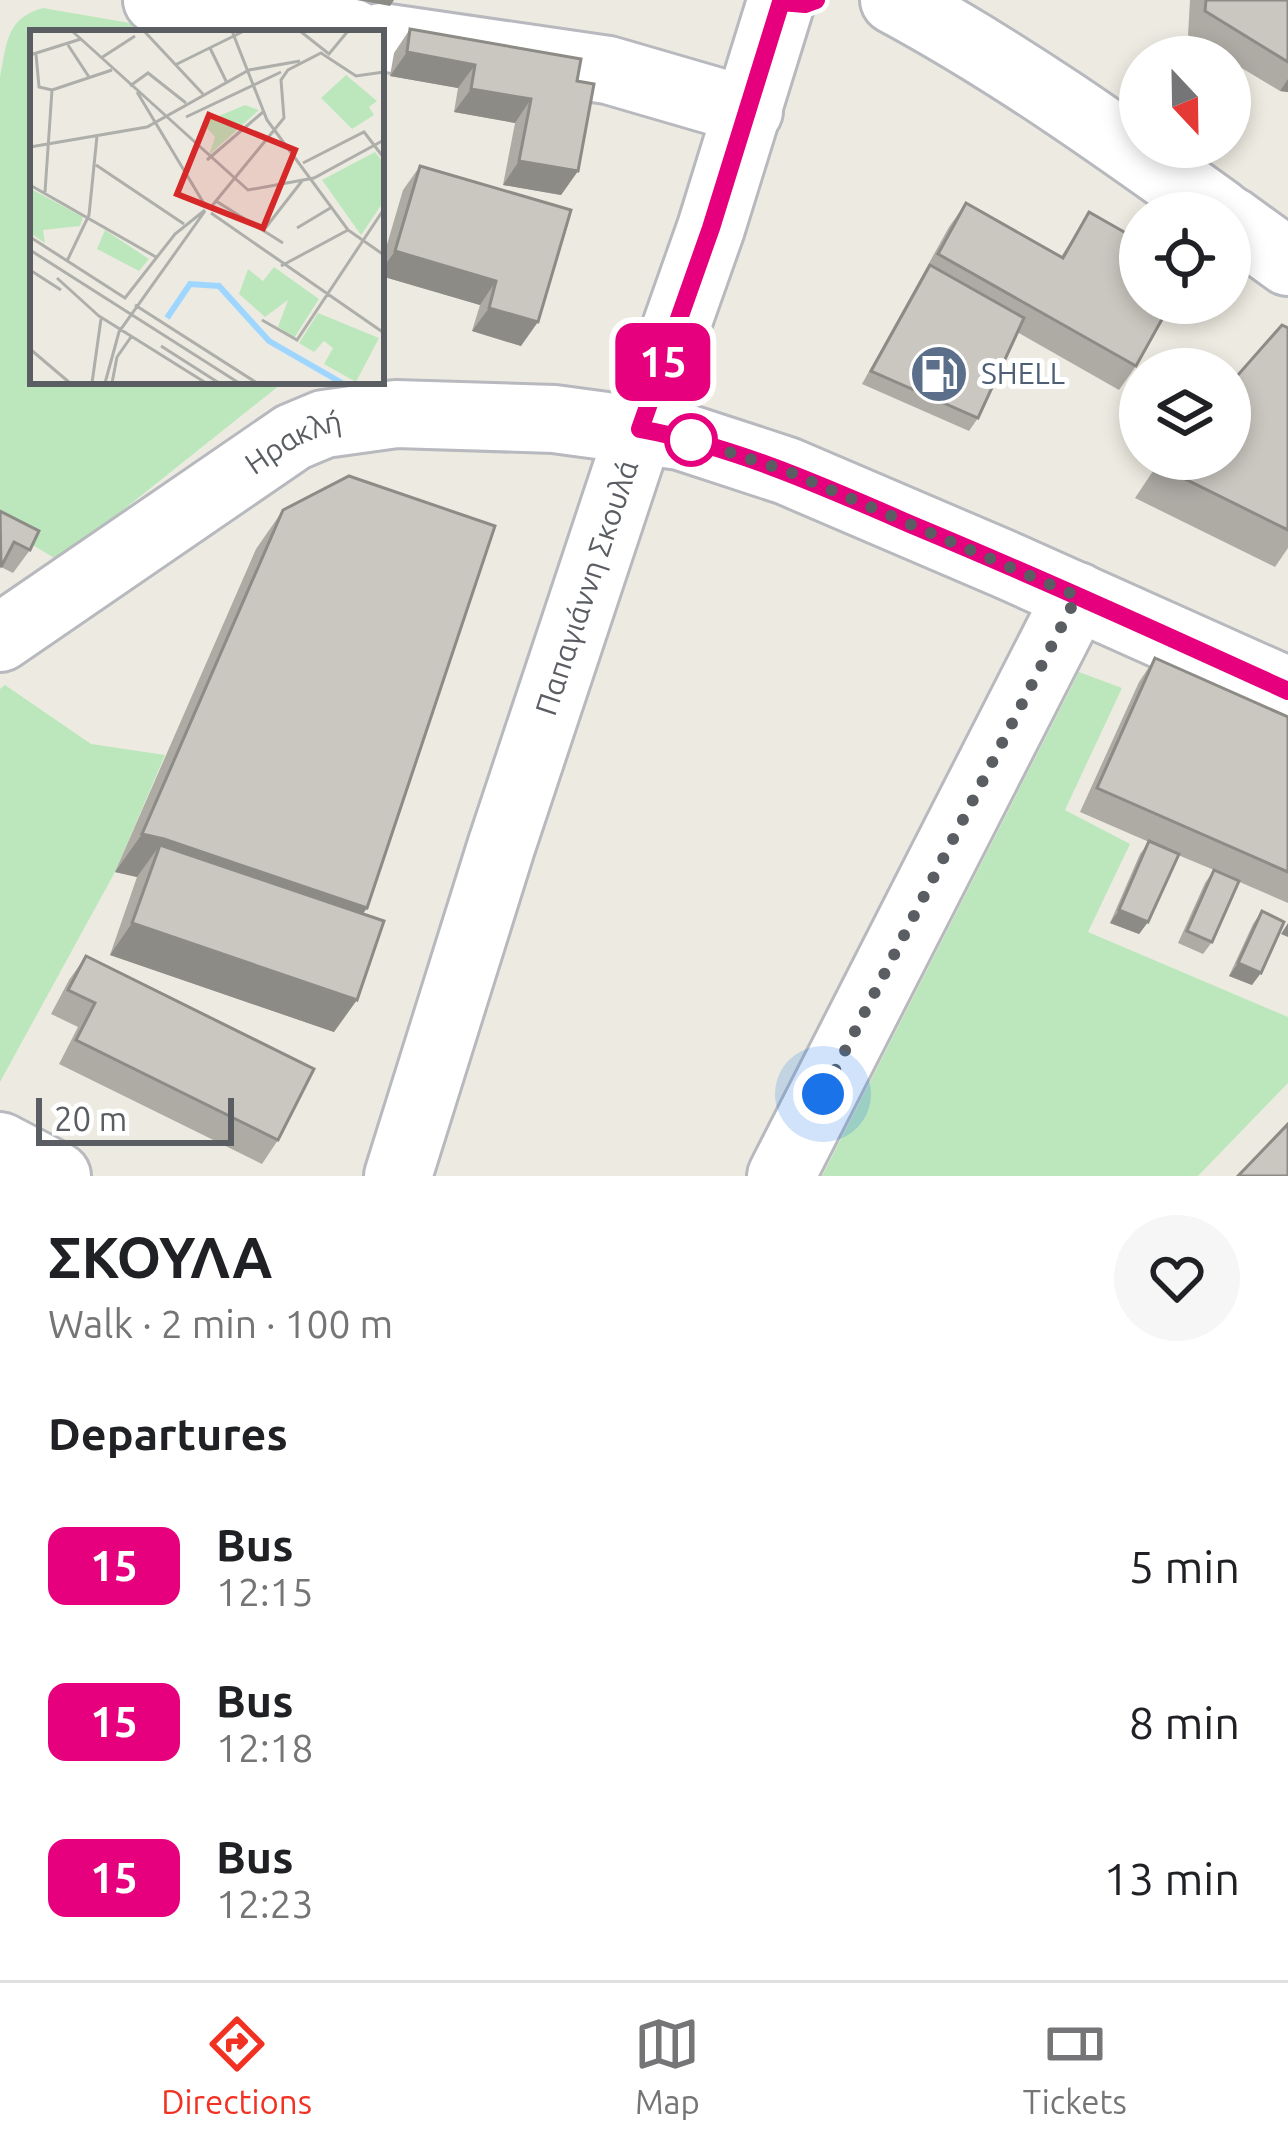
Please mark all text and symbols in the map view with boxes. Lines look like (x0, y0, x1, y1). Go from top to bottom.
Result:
inset map (30, 30, 384, 384)
north arrow (1119, 36, 1251, 168)
map controls (1119, 36, 1251, 480)
button: locate (1119, 192, 1251, 324)
line badge: 15 (609, 323, 717, 401)
text: 15 (639, 338, 687, 385)
fuel station icon: SHELL (908, 343, 970, 405)
button: layers (1119, 348, 1251, 480)
place label: SHELL (981, 356, 1065, 390)
street label: Ηρακλή (238, 404, 344, 481)
unlabelled marker (666, 415, 716, 465)
street label: Παπαγιάννη Σκουλά (528, 455, 644, 719)
your location (793, 1064, 853, 1124)
scale bar (36, 1092, 234, 1145)
text: 20 m (54, 1100, 127, 1137)
button: heart (1114, 1215, 1240, 1341)
text: ΣΚΟΥΛΑ (48, 1225, 272, 1289)
text: Walk · 2 min · 100 m (48, 1302, 393, 1345)
text: Departures (48, 1408, 288, 1459)
text: Bus (216, 1519, 293, 1570)
text: 5 min (1129, 1541, 1240, 1592)
text: 15 (90, 1542, 138, 1589)
text: 12:15 (216, 1570, 314, 1613)
text: Bus (216, 1675, 293, 1726)
text: 8 min (1129, 1697, 1240, 1748)
text: 15 (90, 1698, 138, 1745)
text: 12:18 (216, 1726, 314, 1769)
text: Bus (216, 1831, 293, 1882)
text: 13 min (1103, 1853, 1240, 1904)
text: 15 (90, 1854, 138, 1901)
text: 12:23 (216, 1882, 314, 1925)
tab: Directions (161, 2011, 312, 2120)
tab: Map (634, 2011, 700, 2120)
tab: Tickets (1023, 2011, 1127, 2120)

